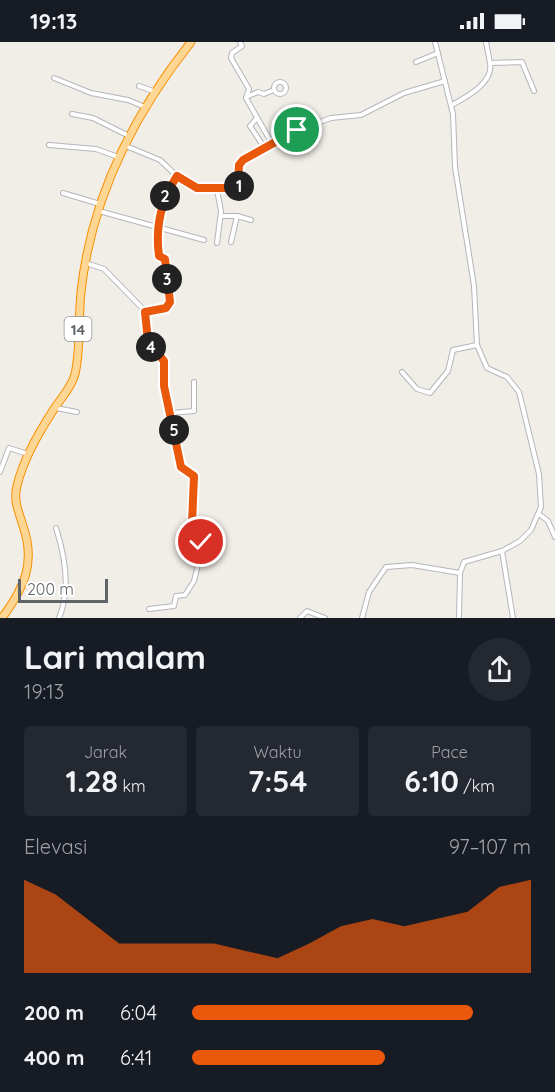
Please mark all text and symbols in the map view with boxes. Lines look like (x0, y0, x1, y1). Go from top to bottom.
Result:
text: 19:13 (30, 7, 77, 35)
pin (271, 104, 322, 155)
icon: arrive (280, 113, 313, 146)
pin: 1 (224, 171, 254, 201)
text: 1 (236, 176, 242, 196)
pin: 2 (150, 181, 180, 211)
text: 2 (160, 186, 170, 206)
pin: 3 (152, 264, 182, 294)
text: 3 (163, 269, 171, 289)
road number: 14 (64, 317, 92, 341)
pin: 4 (136, 332, 166, 362)
text: 4 (146, 337, 156, 357)
pin: 5 (159, 415, 189, 445)
text: 5 (169, 420, 179, 440)
pin (175, 516, 226, 567)
icon: check (184, 525, 217, 558)
scale bar (18, 576, 108, 604)
text: 200 m (27, 579, 74, 599)
text: Lari malam (24, 636, 206, 677)
button: share (468, 638, 531, 701)
text: 19:13 (24, 679, 64, 704)
text: Jarak (84, 742, 127, 762)
text: Waktu (253, 742, 302, 762)
text: Pace (431, 742, 468, 762)
text: 1.28 (65, 762, 118, 800)
text: 7:54 (248, 762, 307, 800)
text: 6:10 (404, 762, 459, 800)
text: km (118, 776, 146, 796)
text: /km (459, 776, 495, 796)
text: Elevasi (24, 834, 87, 859)
text: 97–107 m (449, 834, 531, 859)
text: 200 m (24, 1000, 84, 1025)
text: 6:04 (120, 1000, 157, 1025)
text: 400 m (24, 1045, 84, 1070)
text: 6:41 (120, 1045, 152, 1070)

